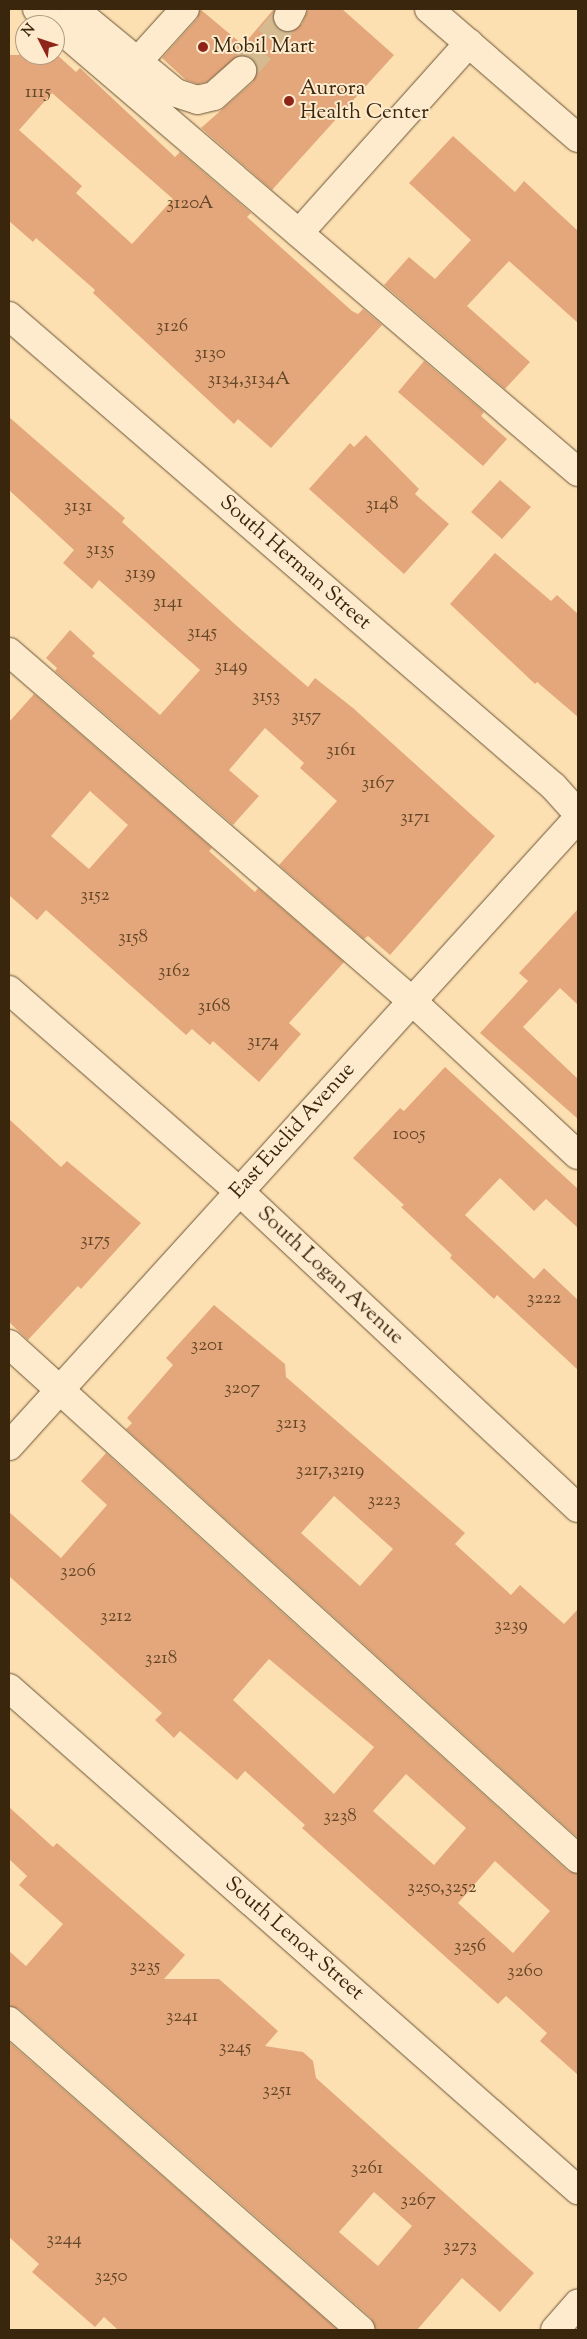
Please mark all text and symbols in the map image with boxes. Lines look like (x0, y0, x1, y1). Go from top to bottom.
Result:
north arrow (15, 15, 65, 65)
text: N (18, 20, 41, 42)
place label: Mobil Mart (213, 34, 315, 60)
marker: Mobil Mart (197, 41, 209, 53)
place label: Aurora Health Center (300, 76, 429, 126)
house number: 1115 (25, 82, 51, 104)
marker: Aurora Health Center (282, 94, 296, 108)
house number: 3120A (166, 193, 214, 215)
house number: 3126 (156, 316, 188, 338)
house number: 3130 (194, 343, 226, 365)
house number: 3134,3134A (208, 369, 290, 391)
street label: South Herman Street (214, 490, 376, 636)
house number: 3148 (365, 494, 399, 516)
house number: 3131 (64, 496, 92, 518)
house number: 3135 (86, 539, 114, 561)
house number: 3139 (125, 563, 155, 585)
house number: 3141 (153, 592, 183, 614)
house number: 3145 (187, 622, 217, 644)
house number: 3149 (215, 656, 247, 678)
house number: 3153 (252, 686, 280, 708)
house number: 3157 (291, 706, 321, 728)
house number: 3161 (326, 740, 356, 762)
house number: 3167 (361, 773, 395, 795)
house number: 3171 (400, 807, 430, 829)
house number: 3152 (80, 885, 110, 907)
house number: 3158 (118, 927, 148, 949)
house number: 3162 (158, 961, 190, 983)
house number: 3168 (197, 996, 231, 1018)
house number: 3174 (247, 1031, 279, 1053)
street label: East Euclid Avenue (225, 1058, 361, 1204)
house number: 1005 (393, 1124, 425, 1146)
street label: South Logan Avenue (251, 1202, 409, 1350)
house number: 3175 (80, 1230, 110, 1252)
house number: 3222 (527, 1288, 561, 1310)
house number: 3201 (191, 1335, 223, 1357)
house number: 3207 (224, 1378, 260, 1400)
house number: 3213 (276, 1413, 306, 1435)
house number: 3217,3219 (296, 1460, 364, 1482)
house number: 3223 (367, 1490, 401, 1512)
house number: 3206 (60, 1561, 96, 1583)
house number: 3212 (100, 1606, 132, 1628)
house number: 3239 (494, 1615, 528, 1637)
house number: 3218 (145, 1648, 177, 1670)
house number: 3238 (323, 1806, 357, 1828)
street label: South Lenox Street (219, 1872, 369, 2006)
house number: 3250,3252 (407, 1877, 477, 1899)
house number: 3256 (454, 1936, 486, 1958)
house number: 3235 (130, 1956, 160, 1978)
house number: 3260 (507, 1961, 543, 1983)
house number: 3241 (166, 2006, 198, 2028)
house number: 3245 (219, 2037, 251, 2059)
house number: 3251 (262, 2080, 292, 2102)
house number: 3261 (351, 2158, 383, 2180)
house number: 3267 (400, 2190, 436, 2212)
house number: 3244 (46, 2229, 82, 2251)
house number: 3273 (443, 2236, 477, 2258)
house number: 3250 (94, 2266, 128, 2288)

